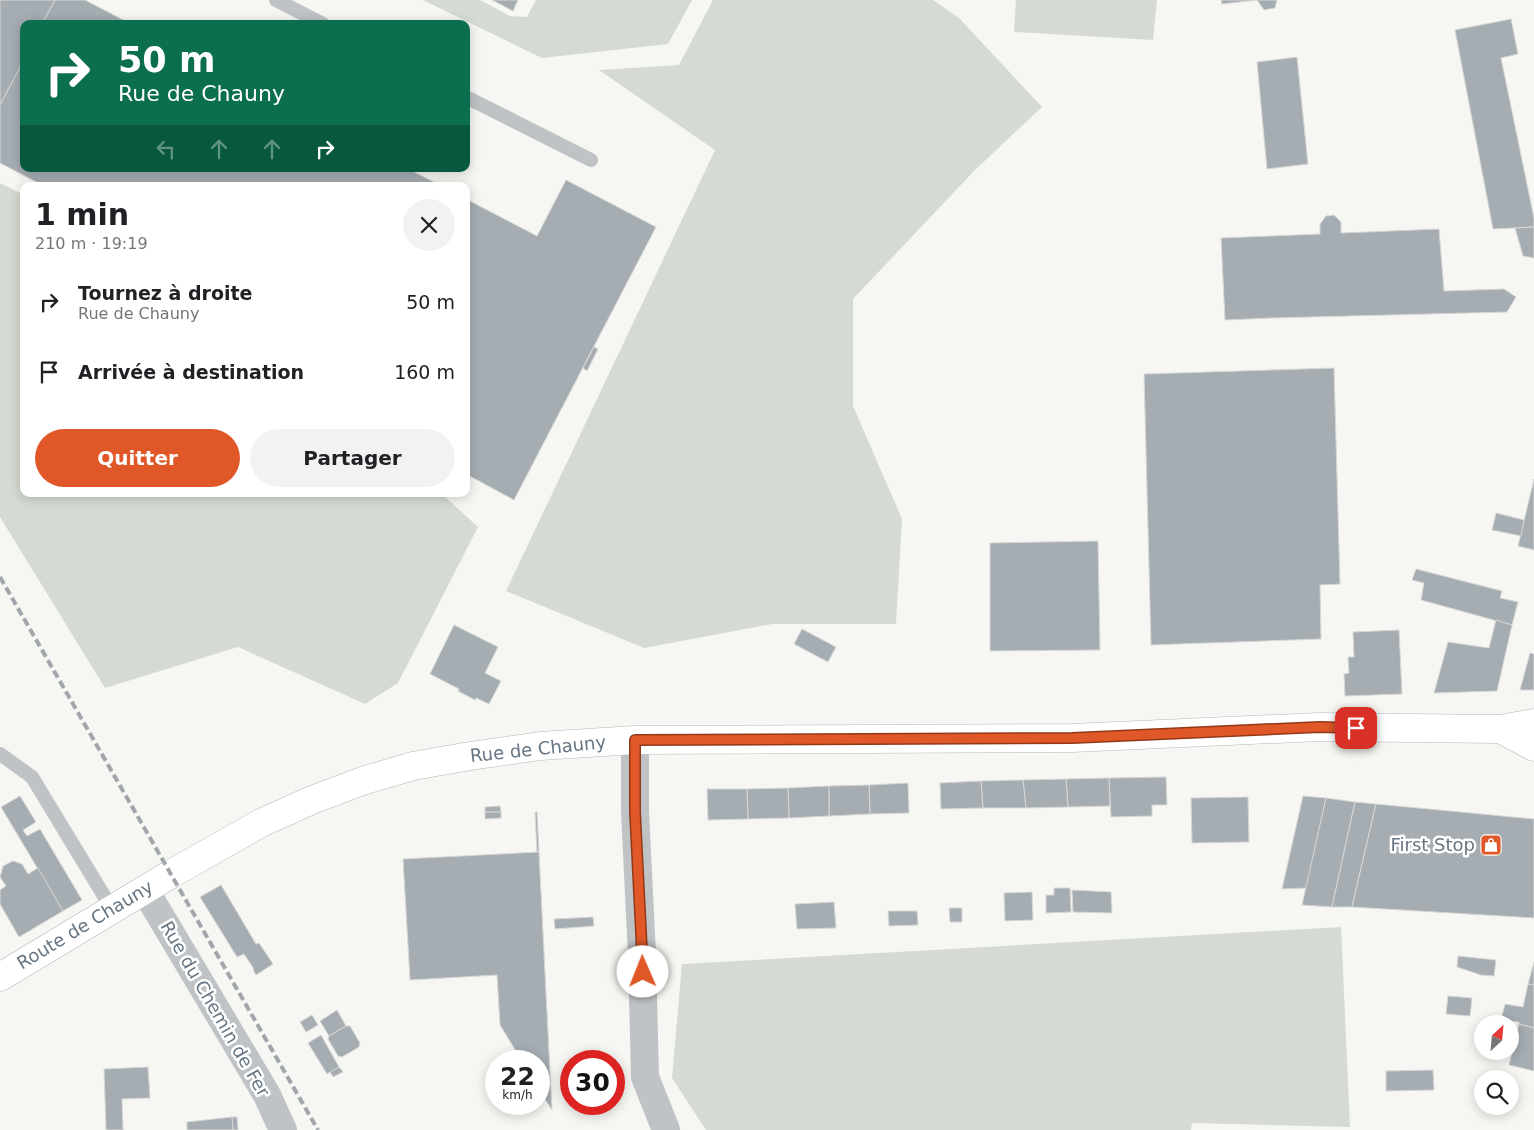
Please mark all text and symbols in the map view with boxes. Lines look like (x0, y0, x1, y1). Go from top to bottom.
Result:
icon: right (35, 40, 100, 105)
text: 50 m (118, 40, 215, 80)
text: Rue de Chauny (118, 81, 285, 106)
icon: left (152, 135, 180, 163)
icon: ahead (205, 135, 233, 163)
icon: ahead (258, 135, 286, 163)
icon: right (311, 135, 339, 163)
text: 1 min (35, 197, 129, 232)
button: close (403, 199, 455, 251)
text: 210 m · 19:19 (35, 234, 148, 253)
text: Tournez à droite (78, 282, 252, 304)
icon: right (35, 288, 63, 316)
text: 50 m (406, 291, 455, 313)
text: Rue de Chauny (78, 304, 199, 323)
icon: arrive (35, 358, 63, 386)
text: Arrivée à destination (78, 361, 304, 383)
text: 160 m (394, 361, 455, 383)
button: Quitter (35, 429, 240, 487)
button: Partager (250, 429, 455, 487)
pin (1335, 707, 1377, 749)
icon: arrive (1342, 714, 1370, 742)
street label: Rue de Chauny (469, 731, 607, 766)
shop icon: First Stop (1479, 833, 1503, 857)
place label: First Stop (1390, 834, 1475, 855)
street label: Route de Chauny (13, 876, 157, 973)
street label: Rue du Chemin de Fer (157, 917, 275, 1101)
position arrow (616, 945, 668, 997)
north arrow (1474, 1015, 1519, 1060)
map controls (1474, 1015, 1519, 1115)
speed limit sign: 30 (560, 1050, 625, 1115)
text: 22 (500, 1062, 535, 1091)
button: search (1474, 1070, 1519, 1115)
text: km/h (502, 1088, 533, 1102)

